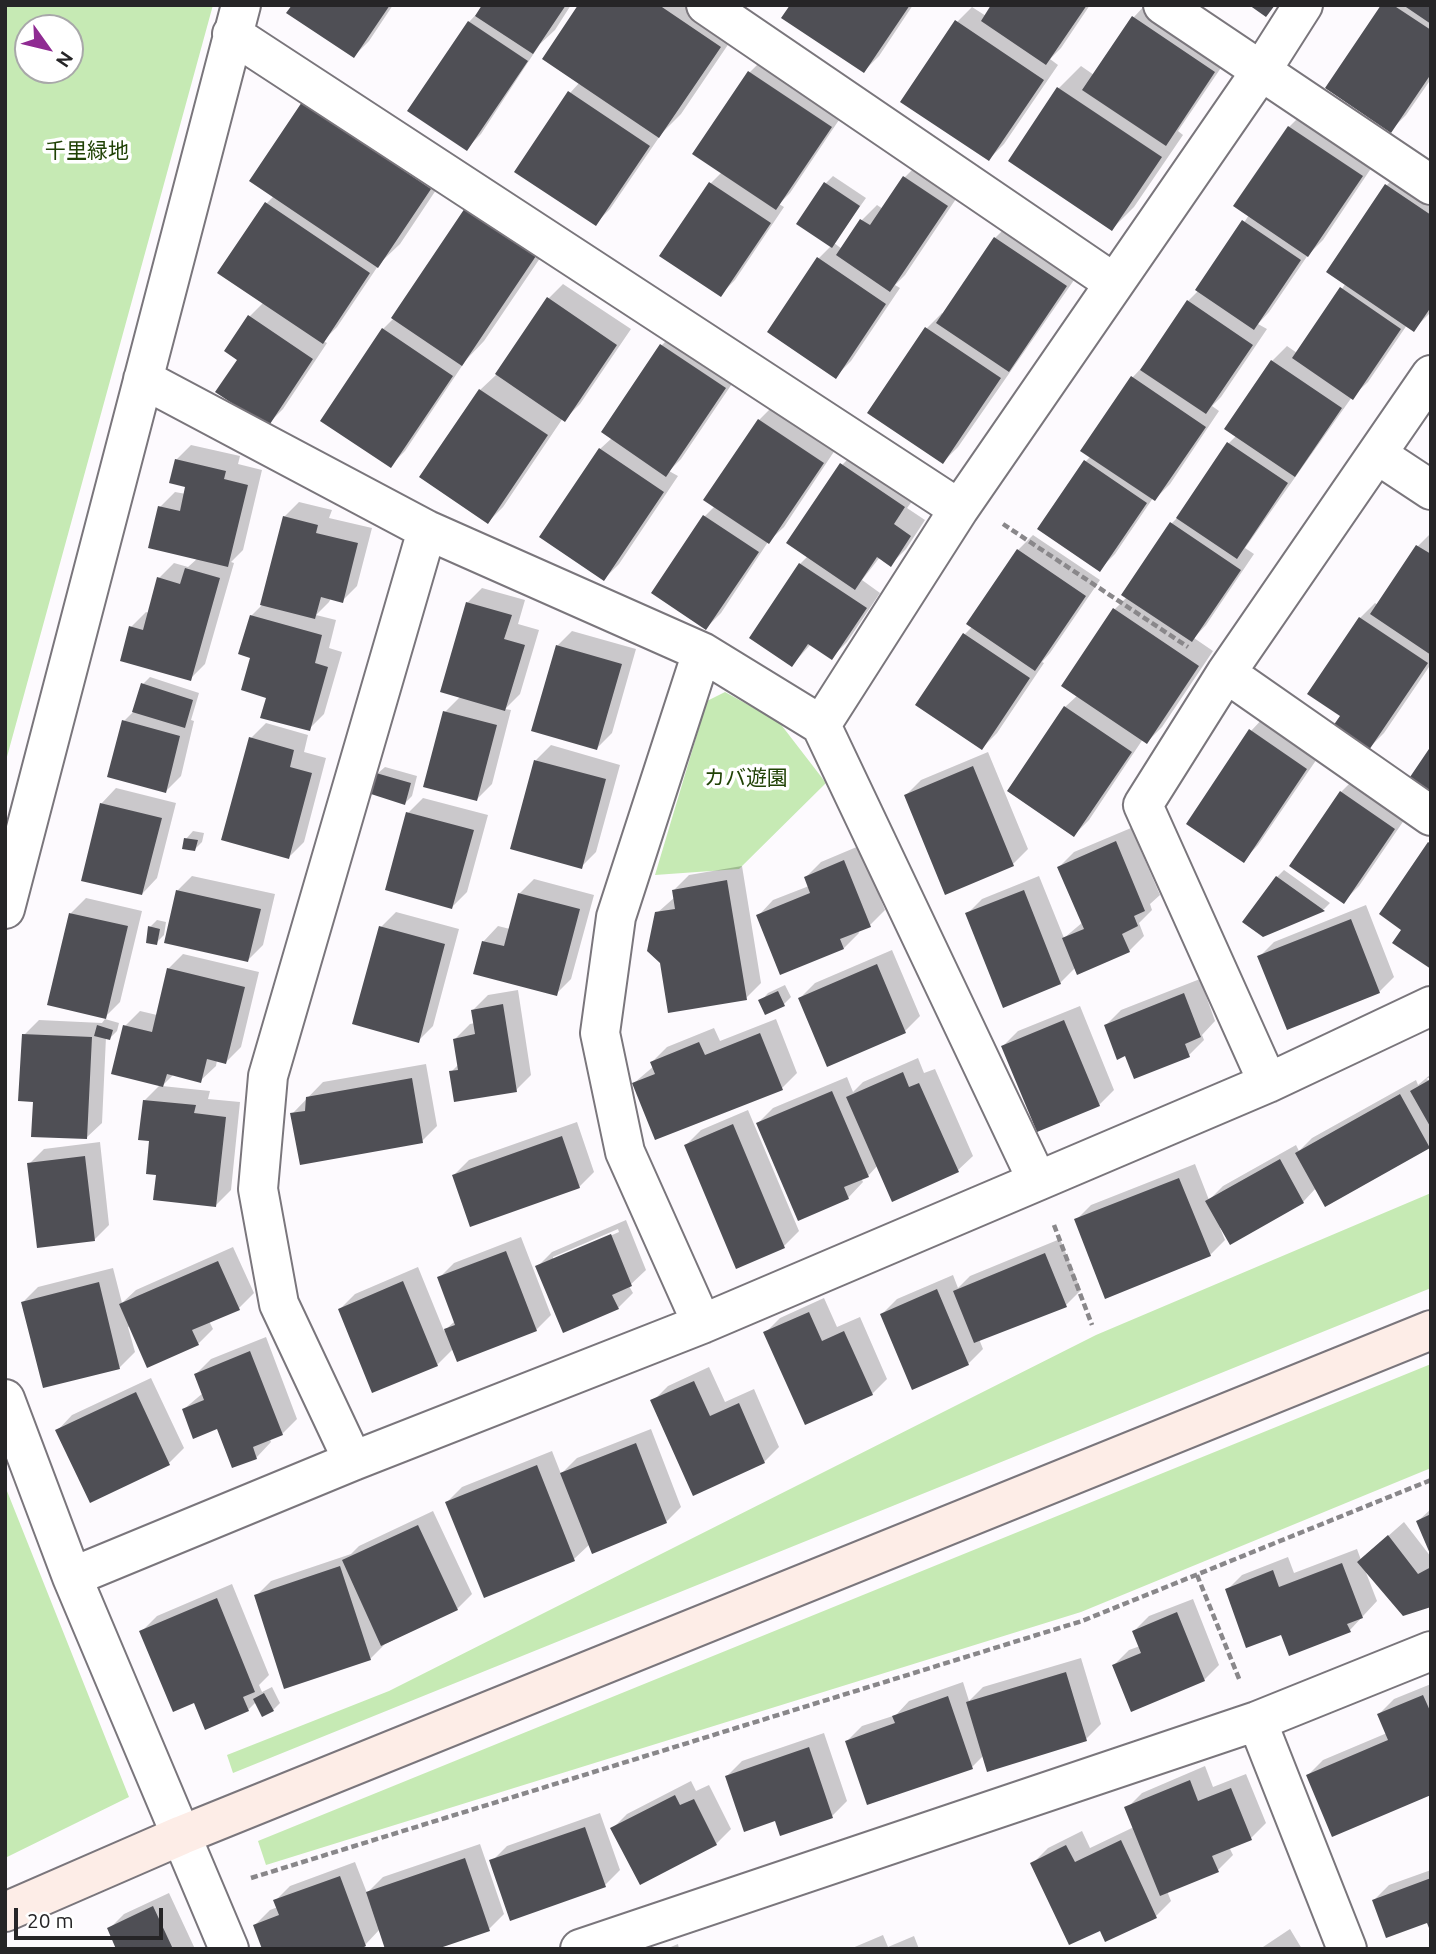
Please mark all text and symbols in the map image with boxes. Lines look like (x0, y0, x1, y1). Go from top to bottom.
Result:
north arrow (14, 14, 84, 84)
text: N (52, 48, 78, 72)
park label: 千里緑地 (45, 138, 129, 164)
park label: カバ遊園 (704, 765, 788, 791)
scale bar (18, 1895, 166, 1939)
text: 20 m (27, 1908, 74, 1932)

